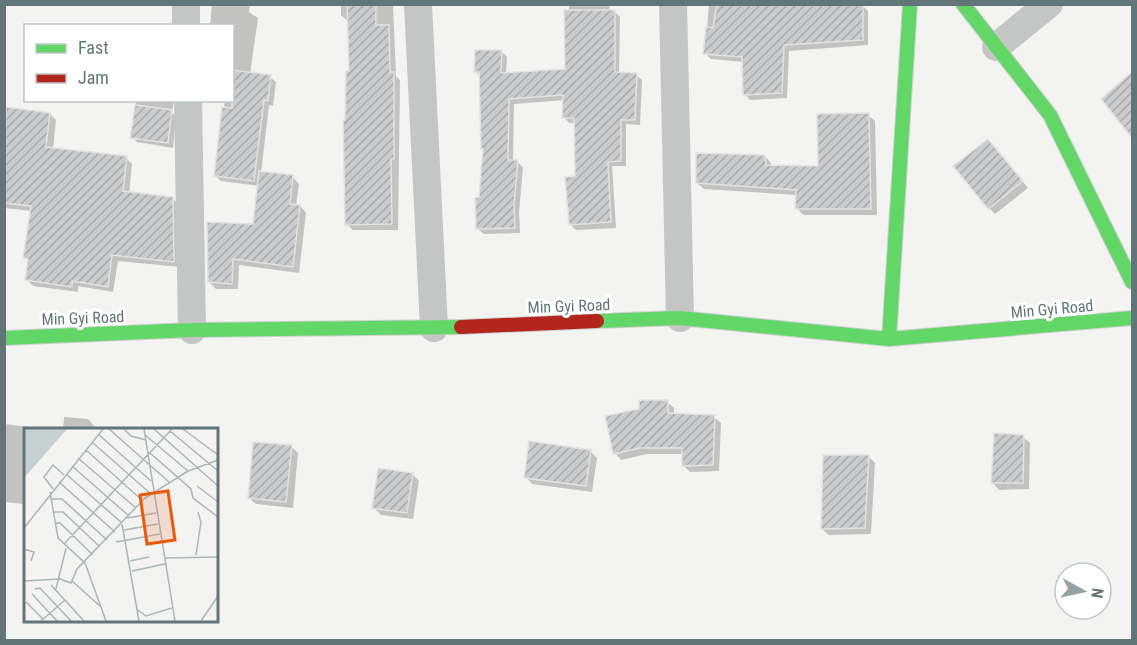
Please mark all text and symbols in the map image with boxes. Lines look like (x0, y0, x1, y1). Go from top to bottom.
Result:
legend (24, 24, 234, 102)
text: Fast (78, 37, 109, 58)
text: Jam (78, 67, 109, 88)
street label: Min Gyi Road (527, 295, 611, 317)
street label: Min Gyi Road (1010, 296, 1094, 322)
street label: Min Gyi Road (41, 307, 125, 329)
inset map (24, 428, 218, 621)
north arrow (1053, 561, 1113, 621)
text: N (1087, 587, 1107, 599)

